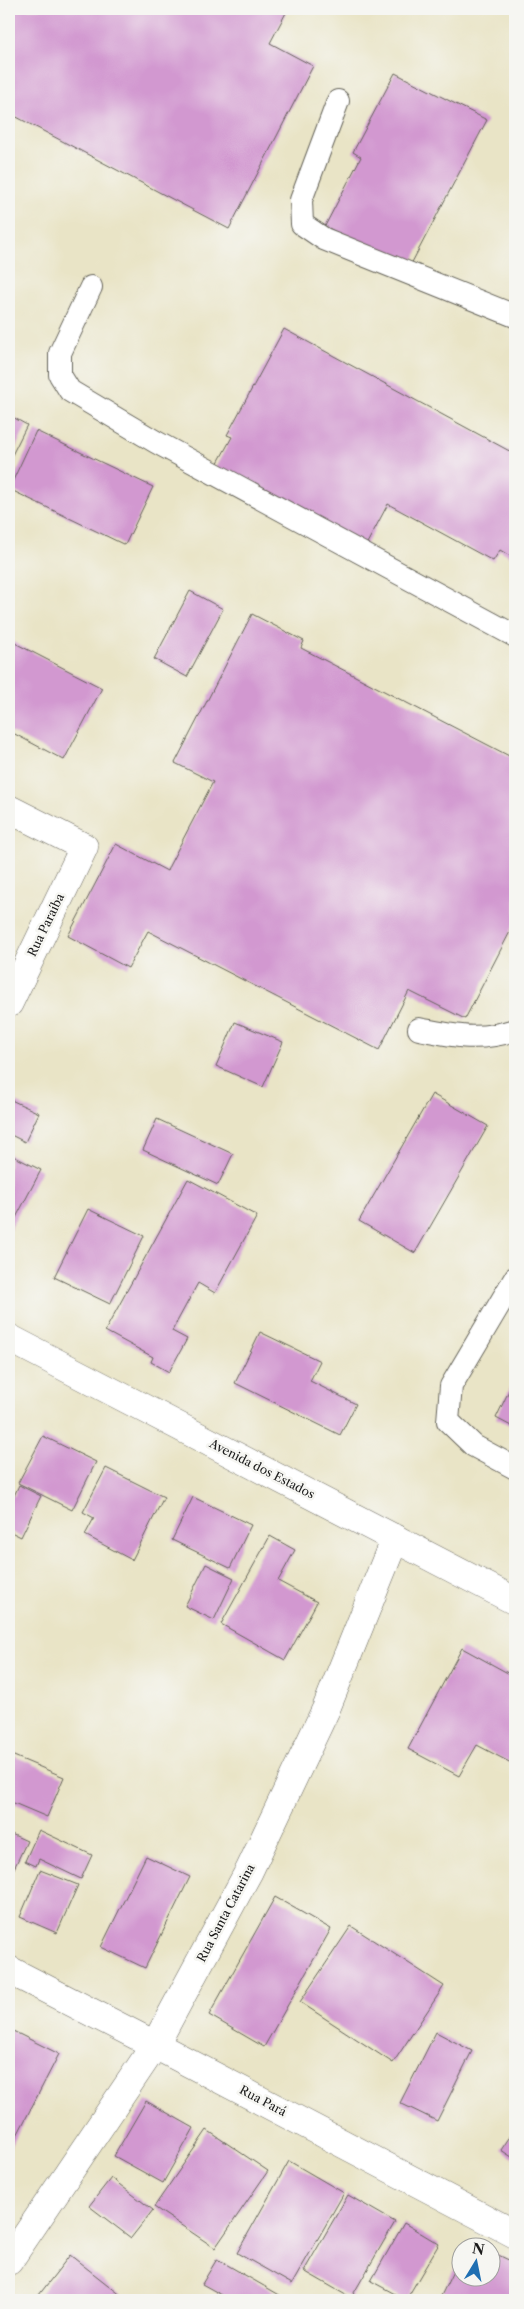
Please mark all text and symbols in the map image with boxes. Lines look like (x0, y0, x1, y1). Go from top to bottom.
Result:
street label: Rua Paraíba (24, 890, 68, 959)
street label: Avenida dos Estados (206, 1435, 317, 1502)
street label: Rua Santa Catarina (193, 1861, 258, 1964)
street label: Rua Pará (237, 2082, 290, 2119)
north arrow (452, 2236, 502, 2286)
text: N (471, 2239, 486, 2259)

